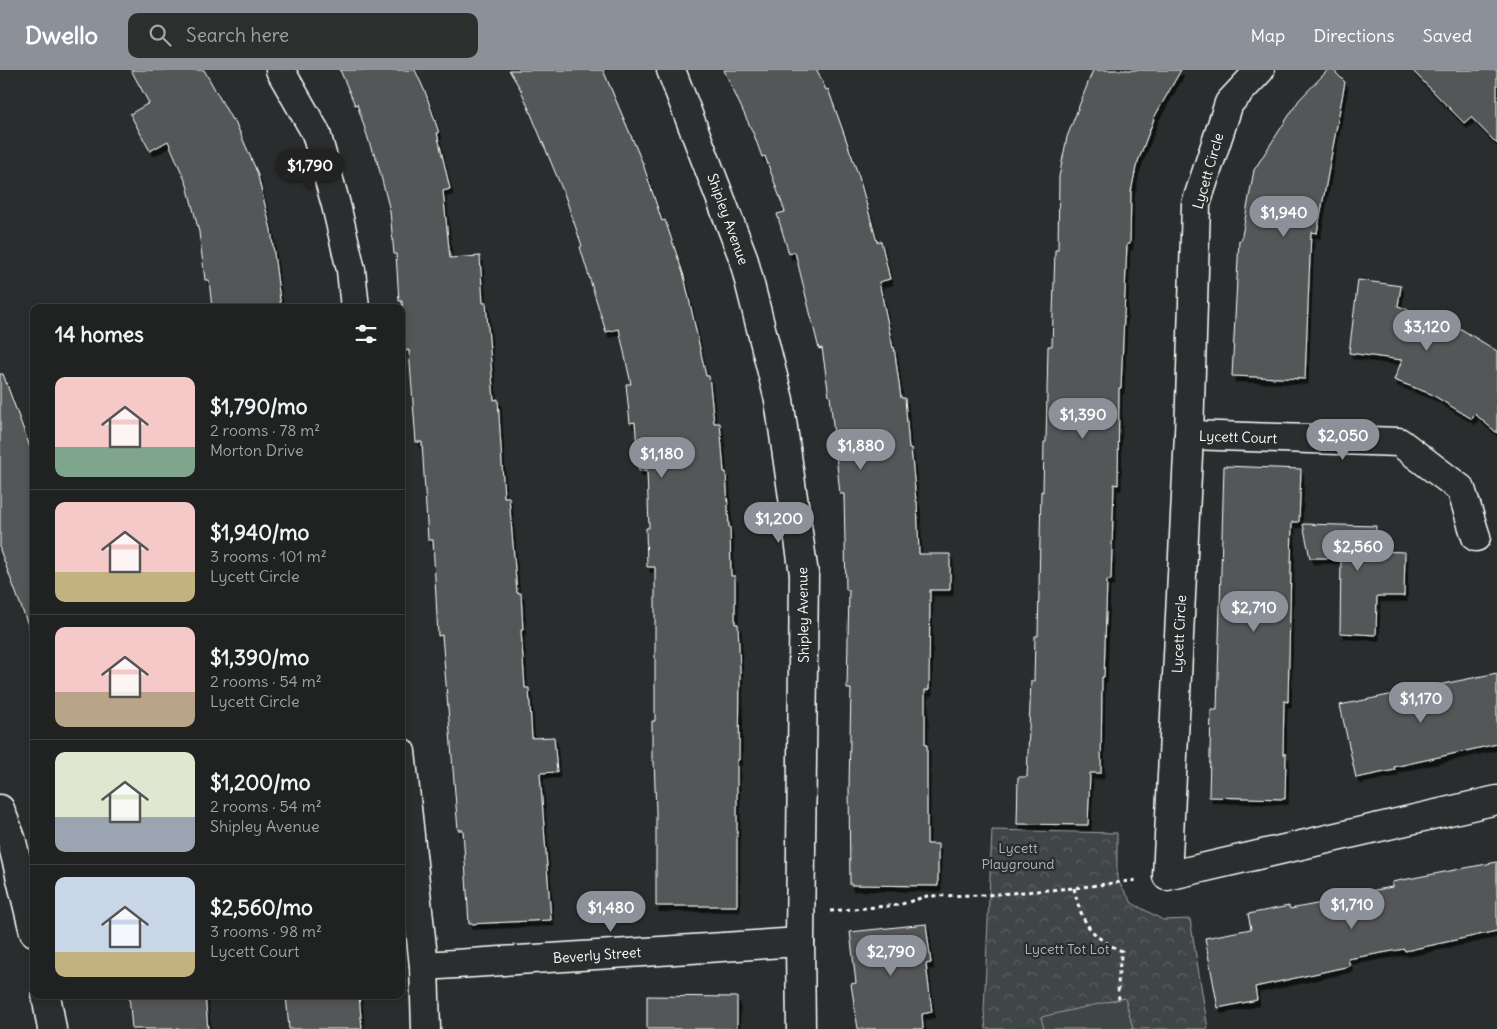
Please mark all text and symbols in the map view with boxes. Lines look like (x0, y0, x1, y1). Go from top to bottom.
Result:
search box (128, 13, 478, 58)
text: Dwello (25, 20, 98, 50)
icon: search (146, 21, 174, 49)
text: Search here (186, 23, 289, 47)
text: Map (1250, 24, 1285, 47)
text: Directions (1313, 24, 1395, 47)
text: Saved (1423, 24, 1472, 47)
street label: Lycett Circle (1189, 131, 1227, 211)
pin: $1,790 (269, 148, 351, 191)
text: $1,790 (287, 155, 333, 175)
street label: Shipley Avenue (703, 171, 753, 267)
pin: $1,940 (1243, 196, 1325, 238)
text: $1,940 (1260, 202, 1308, 222)
pin: $3,120 (1386, 310, 1468, 352)
text: $3,120 (1404, 316, 1450, 336)
icon: filters (352, 320, 380, 348)
text: 14 homes (55, 321, 144, 348)
text: $1,790/mo (210, 393, 308, 420)
icon: home (95, 397, 155, 457)
pin: $1,390 (1042, 398, 1124, 440)
text: $1,390 (1059, 404, 1107, 424)
pin: $2,050 (1302, 418, 1384, 461)
text: 2 rooms · 78 m² (210, 420, 320, 440)
text: $2,050 (1317, 425, 1369, 445)
street label: Lycett Court (1199, 427, 1278, 447)
pin: $1,880 (820, 428, 902, 471)
text: $1,880 (837, 435, 885, 455)
pin: $1,180 (621, 436, 703, 479)
text: Morton Drive (210, 440, 304, 460)
text: $1,180 (640, 443, 684, 463)
pin: $1,200 (738, 502, 820, 544)
text: $1,200 (755, 508, 803, 528)
text: $1,940/mo (210, 519, 309, 546)
icon: home (95, 522, 155, 582)
pin: $2,560 (1317, 530, 1399, 572)
text: $2,560 (1333, 536, 1383, 556)
text: 3 rooms · 101 m² (210, 546, 327, 566)
text: Lycett Circle (210, 566, 300, 586)
street label: Shipley Avenue (793, 567, 813, 663)
pin: $2,710 (1213, 590, 1295, 633)
street label: Lycett Circle (1168, 594, 1190, 674)
text: $2,710 (1231, 597, 1277, 617)
text: $1,390/mo (210, 644, 309, 671)
icon: home (95, 647, 155, 707)
text: 2 rooms · 54 m² (210, 671, 322, 691)
pin: $1,170 (1380, 682, 1462, 724)
text: $1,170 (1400, 688, 1442, 708)
text: Lycett Circle (210, 691, 300, 711)
text: $1,200/mo (210, 769, 311, 796)
icon: home (95, 772, 155, 832)
text: 2 rooms · 54 m² (210, 796, 322, 816)
text: Shipley Avenue (210, 816, 320, 836)
park label: Lycett Playground (981, 839, 1055, 873)
pin: $1,710 (1311, 888, 1393, 930)
pin: $1,480 (570, 890, 652, 933)
text: $2,560/mo (210, 894, 313, 921)
text: $1,710 (1330, 894, 1374, 914)
icon: home (95, 897, 155, 957)
text: $1,480 (588, 897, 635, 917)
text: 3 rooms · 98 m² (210, 921, 322, 941)
pin: $2,790 (850, 934, 932, 977)
park label: Lycett Tot Lot (1025, 940, 1110, 958)
text: Lycett Court (210, 941, 299, 961)
text: $2,790 (867, 941, 915, 961)
street label: Beverly Street (552, 943, 642, 967)

